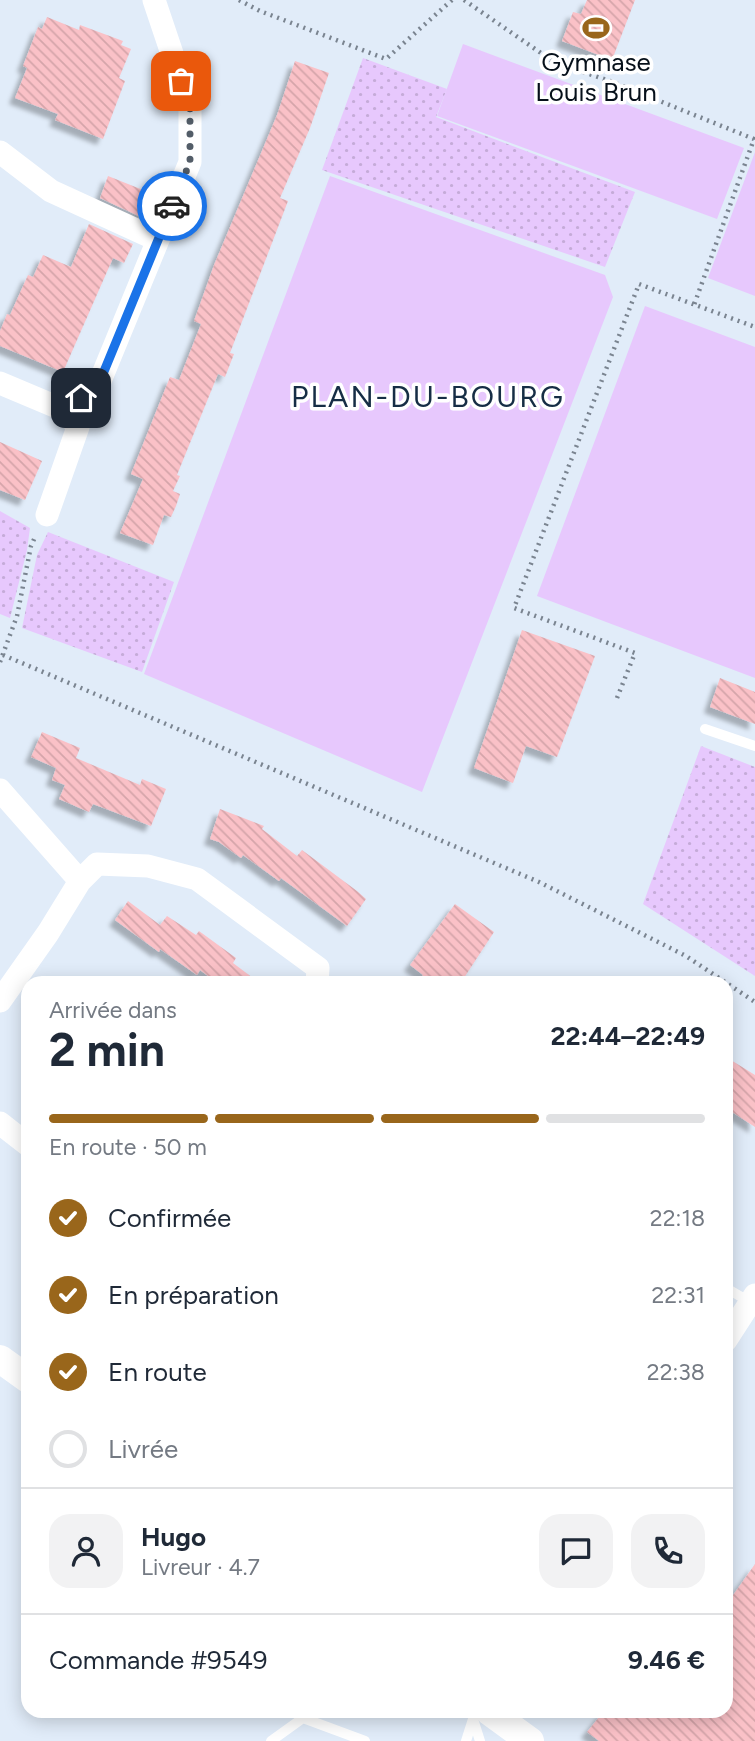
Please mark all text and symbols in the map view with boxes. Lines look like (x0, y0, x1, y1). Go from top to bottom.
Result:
sports icon: Gymnase Louis Brun (581, 13, 611, 43)
place label: Gymnase Louis Brun (535, 46, 657, 108)
pin (151, 51, 211, 111)
icon: bag (162, 62, 200, 100)
courier (137, 171, 207, 241)
icon: car (153, 187, 191, 225)
pin (51, 368, 111, 428)
district label: PLAN-DU-BOURG (291, 378, 565, 415)
icon: home (62, 379, 100, 417)
text: Arrivée dans (49, 996, 177, 1024)
text: 22:44–22:49 (550, 1020, 705, 1052)
text: 2 min (49, 1022, 165, 1078)
text: En route · 50 m (49, 1133, 207, 1161)
icon: check (49, 1199, 87, 1237)
text: Confirmée (108, 1202, 231, 1234)
text: 22:18 (650, 1204, 705, 1232)
icon: check (49, 1276, 87, 1314)
text: En préparation (108, 1279, 279, 1311)
text: 22:31 (651, 1281, 705, 1309)
icon: check (49, 1353, 87, 1391)
text: En route (108, 1356, 207, 1388)
text: 22:38 (647, 1358, 705, 1386)
text: Livrée (108, 1433, 178, 1465)
button: person (49, 1514, 123, 1588)
button: chat (539, 1514, 613, 1588)
button: phone (631, 1514, 705, 1588)
text: Hugo (141, 1521, 206, 1553)
text: Livreur · 4.7 (141, 1553, 260, 1581)
text: Commande #9549 (49, 1644, 268, 1676)
text: 9.46 € (628, 1644, 705, 1676)

